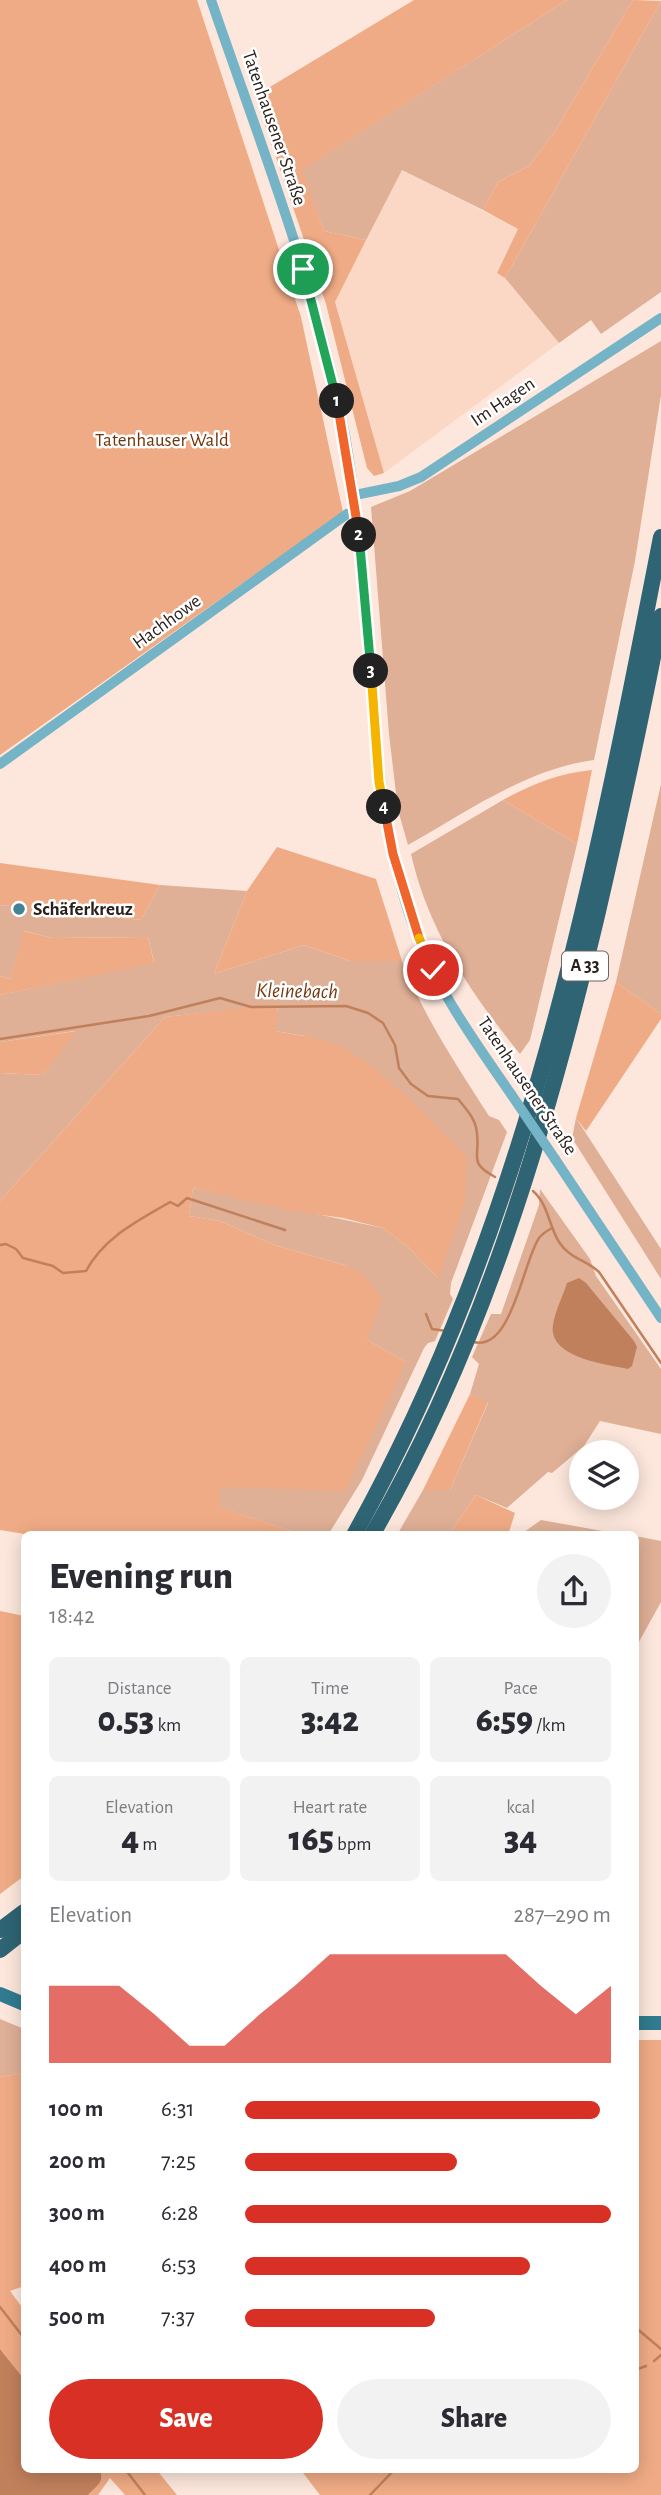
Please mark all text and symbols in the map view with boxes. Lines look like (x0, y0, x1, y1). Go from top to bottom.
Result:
street label: Tatenhausener Straße (239, 48, 309, 208)
pin (273, 239, 333, 299)
icon: arrive (284, 250, 322, 288)
street label: Im Hagen (468, 374, 538, 430)
pin: 1 (320, 384, 354, 418)
text: 1 (333, 391, 340, 410)
park label: Tatenhauser Wald (95, 431, 229, 450)
pin: 2 (342, 518, 376, 552)
text: 2 (354, 525, 363, 544)
street label: Hachhowe (130, 591, 204, 653)
pin: 3 (354, 654, 388, 688)
text: 3 (366, 661, 375, 680)
pin: 4 (366, 790, 402, 824)
text: 4 (379, 797, 388, 816)
place label: Schäferkreuz (33, 900, 133, 919)
marker: Schäferkreuz (11, 901, 27, 917)
pin (403, 940, 463, 1000)
icon: check (414, 951, 452, 989)
road number: A 33 (562, 951, 608, 981)
water label: Kleinebach (256, 980, 338, 1002)
street label: Tatenhausener Straße (474, 1013, 580, 1159)
map controls (569, 1440, 639, 1510)
button: layers (569, 1440, 639, 1510)
button: share (537, 1554, 611, 1628)
text: Evening run (49, 1558, 233, 1596)
text: 18:42 (49, 1605, 95, 1628)
text: Distance (107, 1679, 172, 1698)
text: Time (311, 1679, 349, 1698)
text: Pace (504, 1679, 538, 1698)
text: 0.53 (97, 1703, 154, 1738)
text: 3:42 (301, 1703, 359, 1738)
text: 6:59 (476, 1703, 533, 1738)
text: km (154, 1716, 181, 1735)
text: /km (533, 1716, 566, 1735)
text: Elevation (105, 1798, 174, 1817)
text: Heart rate (293, 1798, 367, 1817)
text: kcal (506, 1798, 535, 1817)
text: 4 (121, 1822, 139, 1857)
text: 165 (289, 1822, 334, 1857)
text: 34 (504, 1822, 537, 1857)
text: m (139, 1835, 158, 1854)
text: bpm (334, 1835, 371, 1854)
text: Elevation (49, 1904, 132, 1927)
text: 287–290 m (513, 1904, 611, 1927)
text: 100 m (49, 2098, 103, 2121)
text: 6:31 (161, 2098, 194, 2121)
text: 200 m (49, 2150, 106, 2173)
text: 7:25 (161, 2150, 196, 2173)
text: 300 m (49, 2202, 105, 2225)
text: 6:28 (161, 2202, 198, 2225)
text: 400 m (49, 2254, 107, 2277)
text: 6:53 (161, 2254, 196, 2277)
text: 500 m (49, 2306, 105, 2329)
text: 7:37 (161, 2306, 195, 2329)
button: Save (49, 2379, 323, 2459)
button: Share (337, 2379, 611, 2459)

